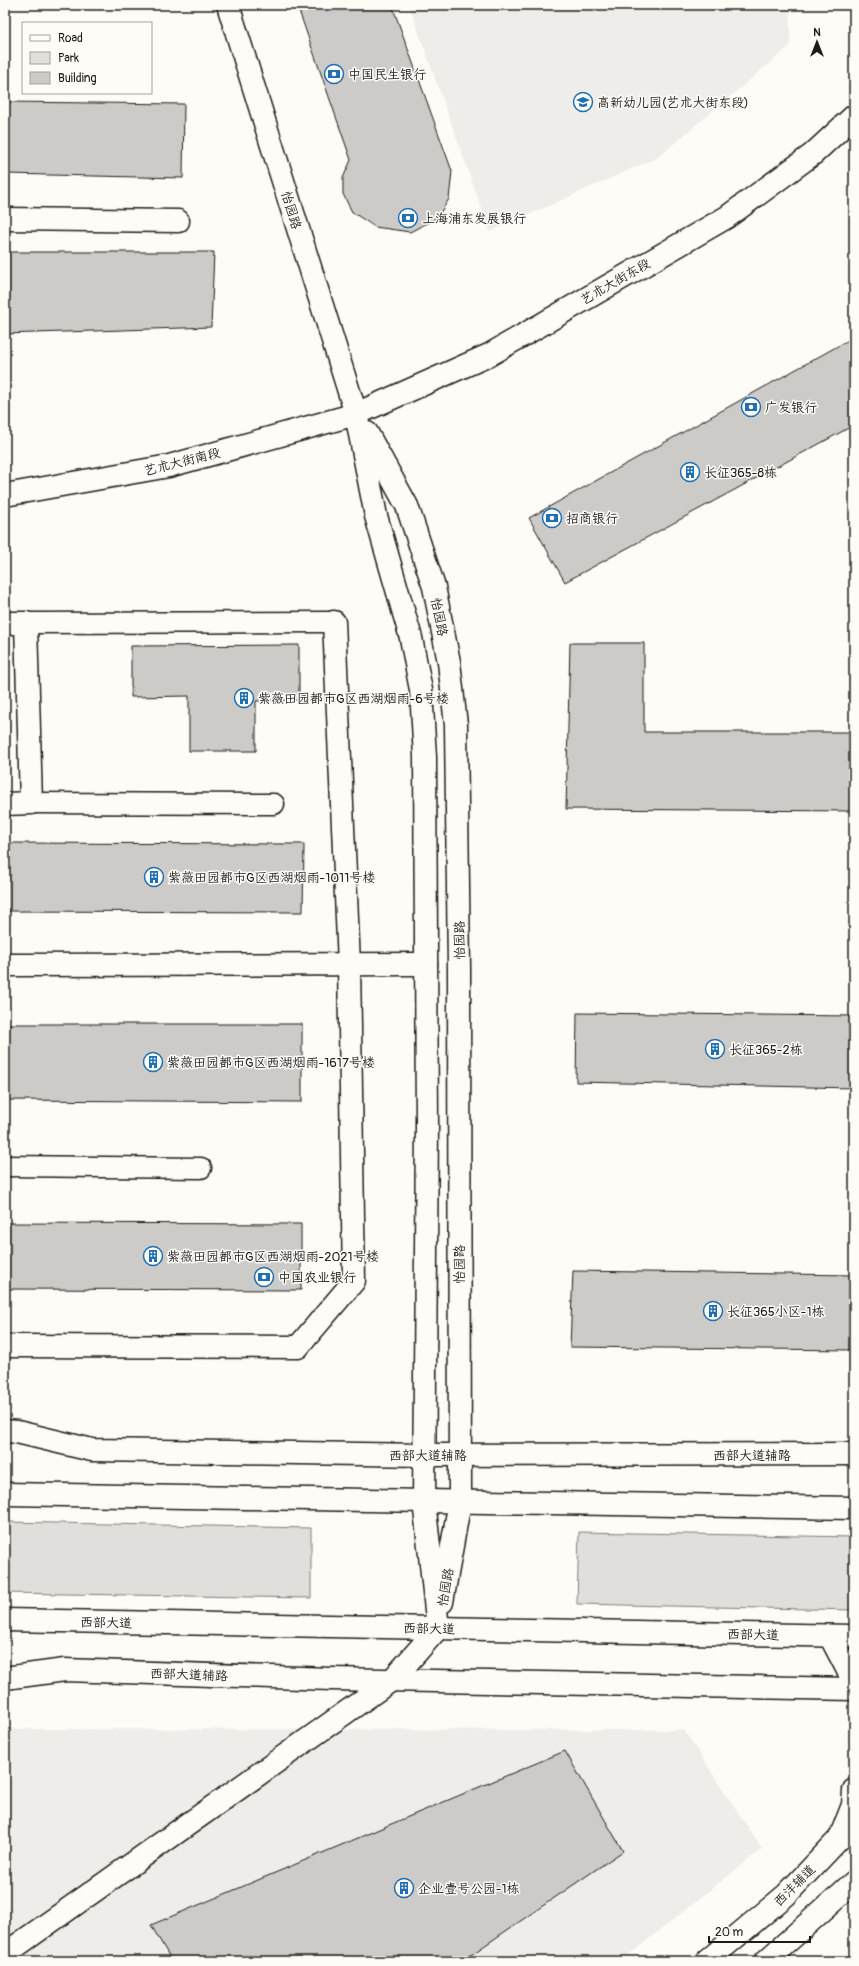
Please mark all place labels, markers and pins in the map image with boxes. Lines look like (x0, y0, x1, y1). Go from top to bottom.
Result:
bank icon: 中国民生银行 (323, 63, 345, 85)
place label: 中国民生银行 (348, 67, 426, 83)
school or university icon: 高新幼儿园(艺术大街东段) (572, 91, 594, 113)
place label: 高新幼儿园(艺术大街东段) (597, 95, 749, 111)
bank icon: 上海浦东发展银行 (397, 207, 419, 229)
place label: 上海浦东发展银行 (422, 211, 526, 227)
bank icon: 广发银行 (740, 396, 762, 418)
place label: 广发银行 (765, 400, 817, 416)
building icon: 长征365-8栋 (679, 461, 701, 483)
place label: 长征365-8栋 (704, 465, 777, 481)
bank icon: 招商银行 (541, 507, 563, 529)
place label: 招商银行 (566, 511, 618, 527)
building icon: 紫薇田园都市G区西湖烟雨-6号楼 (233, 687, 255, 709)
place label: 紫薇田园都市G区西湖烟雨-6号楼 (258, 691, 449, 707)
building icon: 紫薇田园都市G区西湖烟雨-1011号楼 (143, 866, 165, 888)
place label: 紫薇田园都市G区西湖烟雨-1011号楼 (168, 870, 375, 886)
building icon: 长征365-2栋 (704, 1038, 726, 1060)
place label: 长征365-2栋 (729, 1042, 803, 1058)
building icon: 紫薇田园都市G区西湖烟雨-1617号楼 (142, 1051, 164, 1073)
place label: 紫薇田园都市G区西湖烟雨-1617号楼 (167, 1055, 375, 1071)
building icon: 紫薇田园都市G区西湖烟雨-2021号楼 (142, 1245, 164, 1267)
place label: 紫薇田园都市G区西湖烟雨-2021号楼 (167, 1249, 379, 1265)
bank icon: 中国农业银行 (253, 1266, 275, 1288)
place label: 中国农业银行 (278, 1270, 356, 1286)
building icon: 长征365小区-1栋 (702, 1300, 724, 1322)
place label: 长征365小区-1栋 (727, 1304, 825, 1320)
building icon: 企业壹号公园-1栋 (393, 1877, 415, 1899)
place label: 企业壹号公园-1栋 (418, 1881, 520, 1897)

